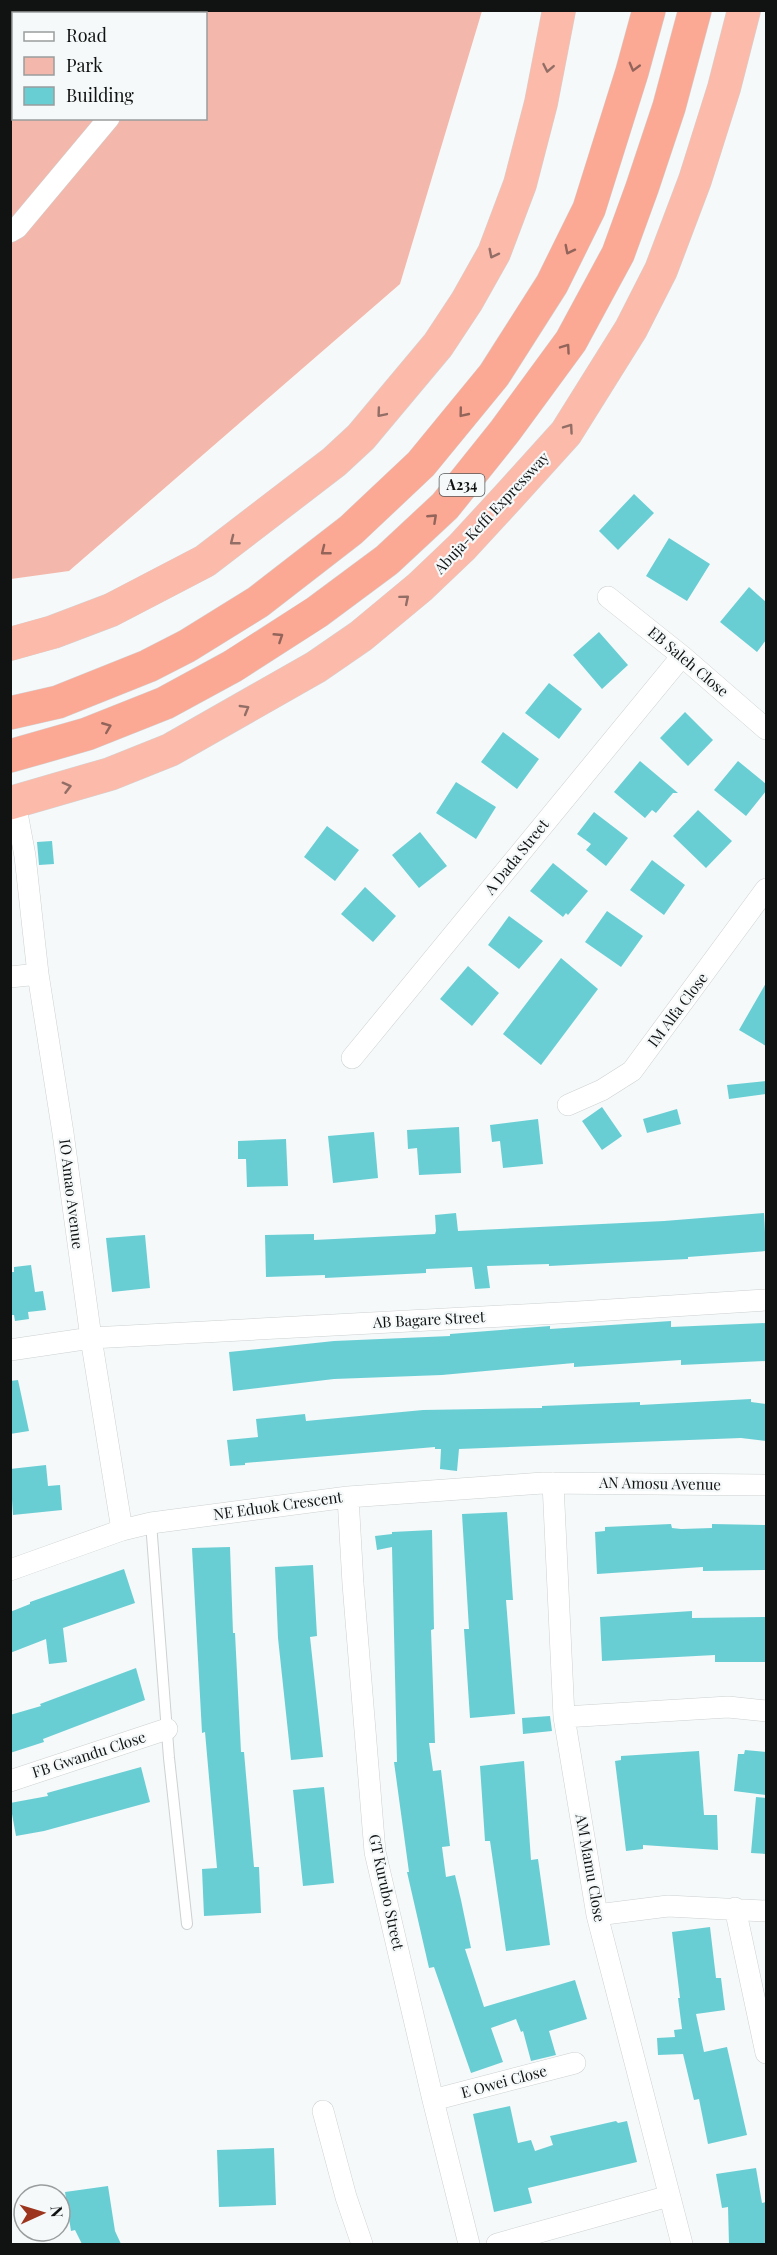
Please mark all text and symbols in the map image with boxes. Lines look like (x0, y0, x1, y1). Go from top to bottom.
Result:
legend (12, 12, 207, 120)
text: Road (66, 23, 107, 47)
text: Park (66, 53, 103, 77)
one-way arrow (628, 62, 641, 72)
one-way arrow (542, 63, 555, 73)
text: Building (66, 83, 134, 107)
one-way arrow (564, 244, 576, 255)
one-way arrow (489, 248, 500, 259)
one-way arrow (559, 343, 570, 354)
one-way arrow (377, 406, 388, 417)
one-way arrow (459, 406, 470, 417)
one-way arrow (562, 424, 573, 435)
street label: Abuja-Keffi Expressway (429, 447, 553, 578)
road number: A234 (440, 474, 484, 496)
one-way arrow (425, 514, 436, 525)
one-way arrow (230, 533, 241, 544)
one-way arrow (321, 543, 332, 554)
one-way arrow (398, 596, 409, 607)
street label: EB Saleh Close (644, 622, 733, 701)
one-way arrow (273, 632, 283, 644)
one-way arrow (239, 705, 249, 716)
one-way arrow (101, 721, 111, 734)
one-way arrow (62, 782, 72, 795)
street label: A Dada Street (479, 814, 553, 899)
street label: IM Alfa Close (643, 968, 712, 1051)
street label: IO Amao Avenue (55, 1138, 89, 1250)
street label: AB Bagare Street (371, 1306, 486, 1332)
street label: AN Amosu Avenue (598, 1472, 721, 1494)
street label: NE Eduok Crescent (212, 1486, 344, 1524)
street label: FB Gwandu Close (29, 1726, 148, 1782)
street label: AM Mamu Close (571, 1811, 610, 1923)
street label: GT Kurubo Street (365, 1832, 409, 1952)
street label: E Owei Close (459, 2060, 549, 2102)
north arrow (12, 2183, 72, 2243)
text: N (47, 2205, 68, 2219)

